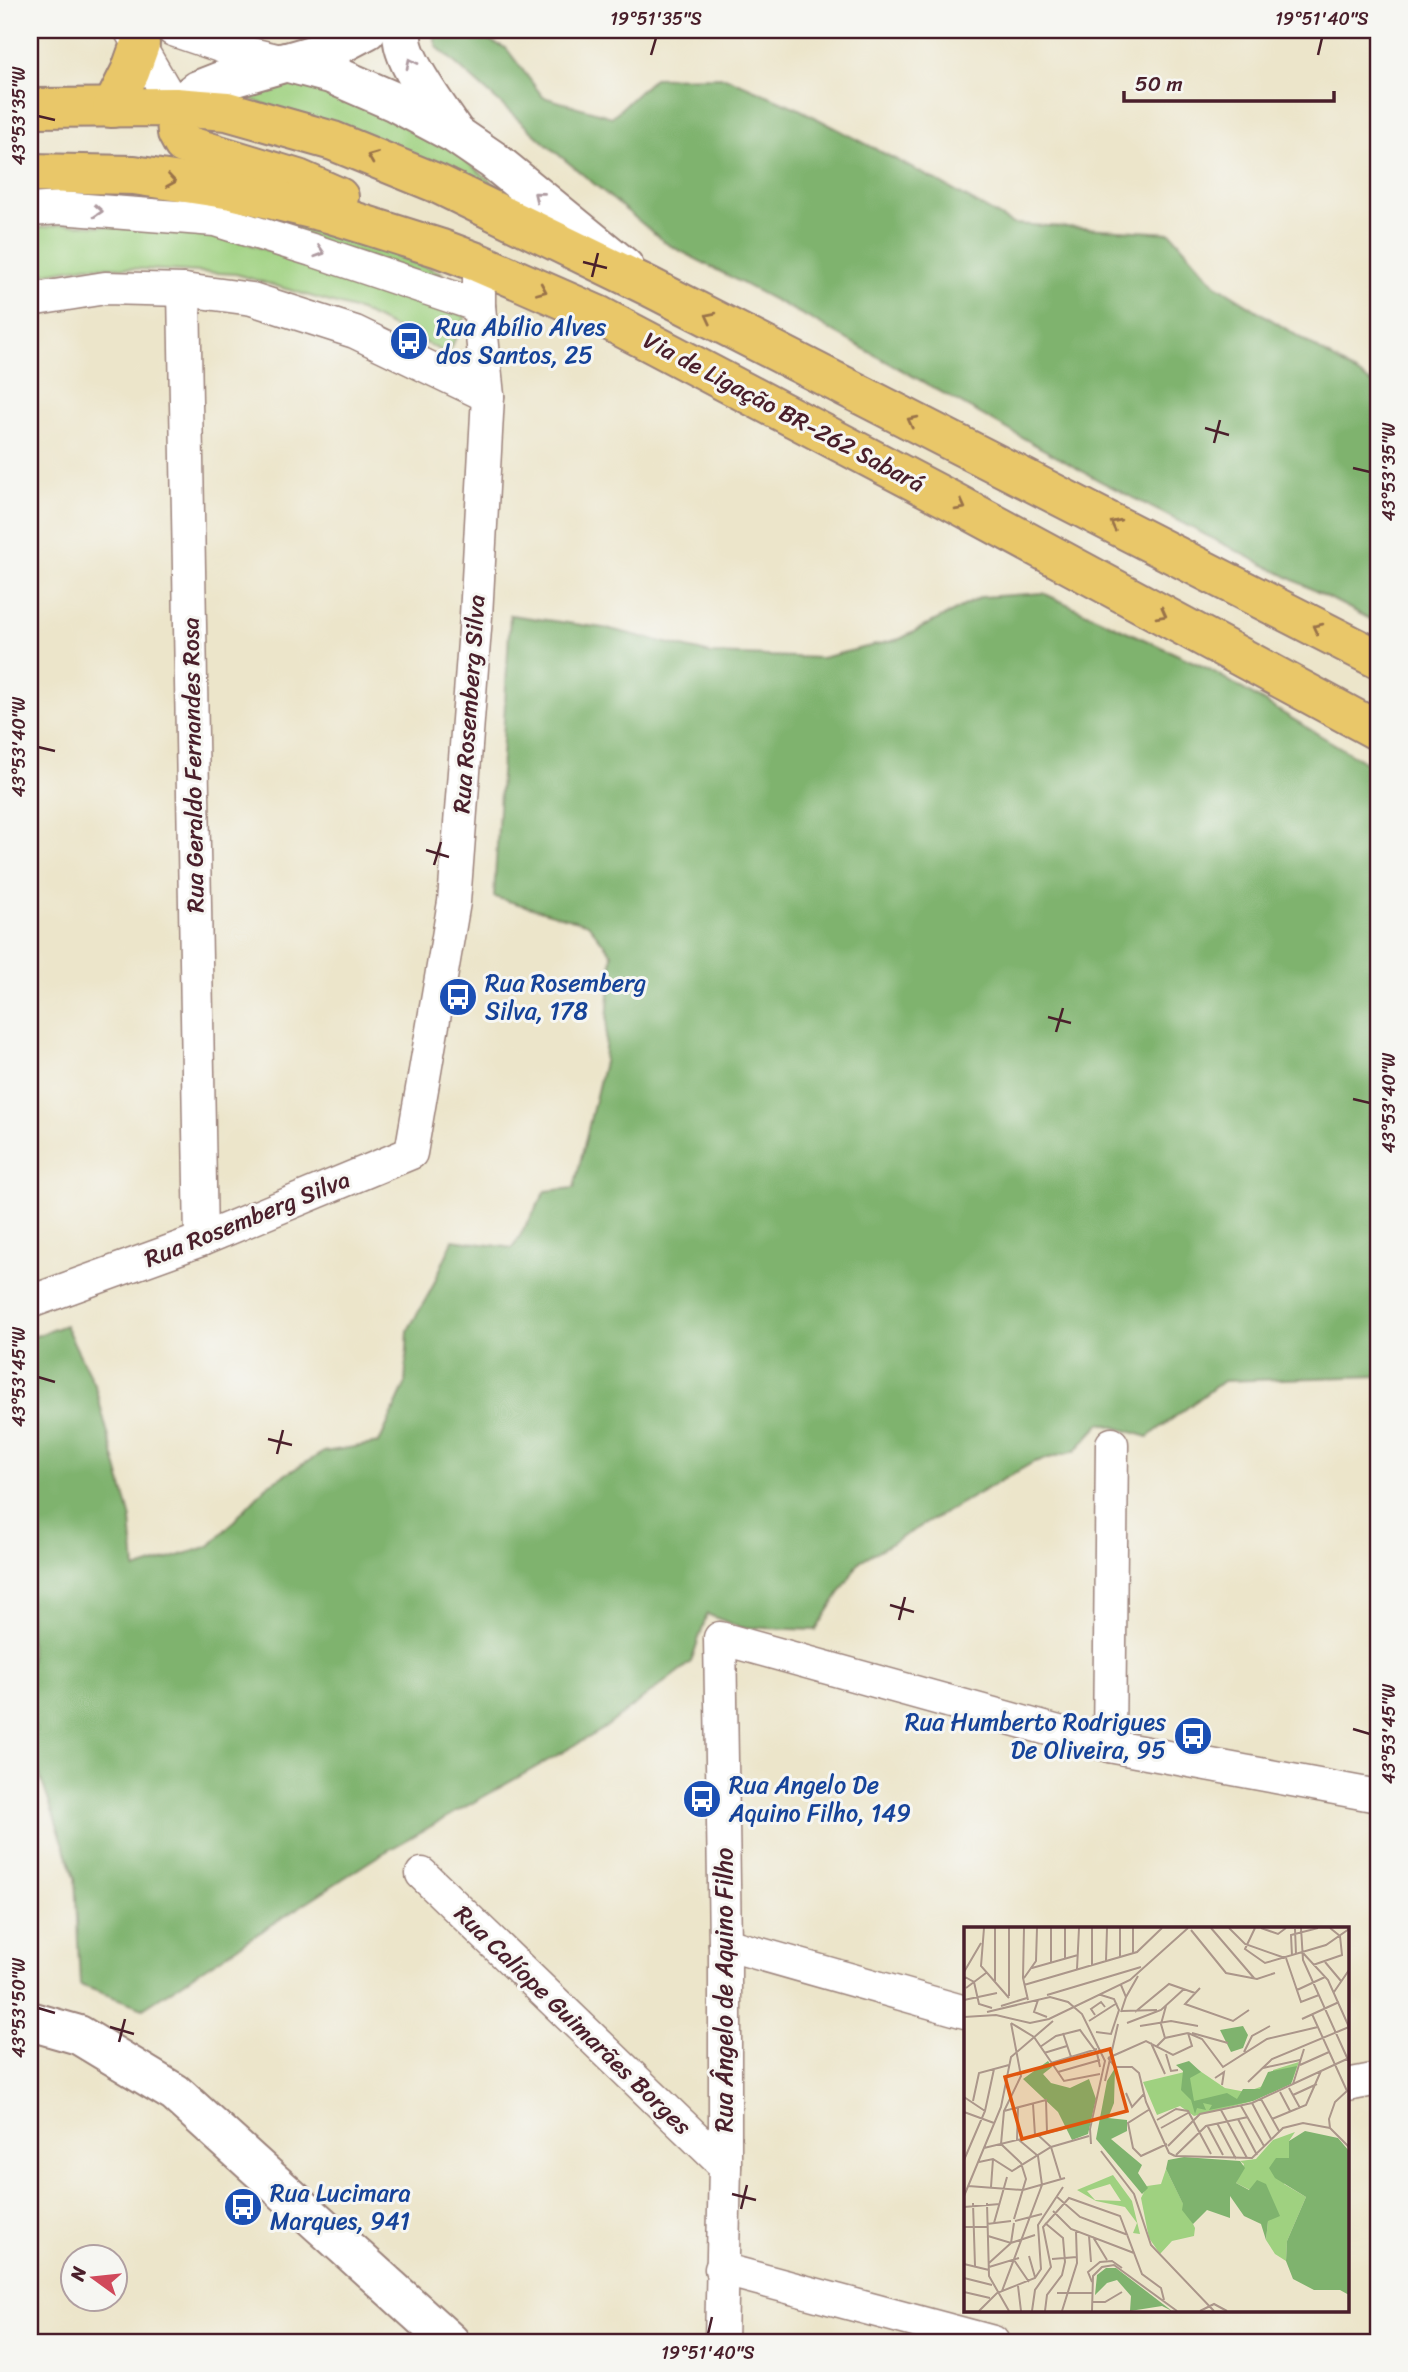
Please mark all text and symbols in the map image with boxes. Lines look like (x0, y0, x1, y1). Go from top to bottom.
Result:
text: 19°51'35"S (610, 3, 702, 35)
text: 19°51'40"S (1275, 3, 1369, 35)
one-way arrow (406, 57, 419, 70)
scale bar (1124, 60, 1334, 104)
text: 50 m (1135, 65, 1183, 103)
text: 43°53'35"W (3, 66, 35, 165)
one-way arrow (367, 152, 379, 166)
one-way arrow (165, 173, 177, 188)
one-way arrow (533, 192, 546, 204)
one-way arrow (93, 203, 104, 218)
one-way arrow (314, 244, 326, 259)
one-way arrow (534, 282, 547, 296)
place label: Rua Abílio Alves dos Santos, 25 (436, 306, 606, 376)
one-way arrow (705, 312, 717, 326)
bus stop icon: Rua Abílio Alves dos Santos, 25 (388, 320, 430, 362)
street label: Via de Ligação BR-262 Sabará (635, 320, 933, 504)
one-way arrow (907, 415, 919, 429)
text: 43°53'35"W (1373, 422, 1405, 521)
one-way arrow (954, 498, 967, 512)
one-way arrow (1110, 519, 1122, 533)
street label: Rua Rosemberg Silva (440, 593, 498, 815)
one-way arrow (1154, 606, 1167, 620)
street label: Rua Geraldo Fernandes Rosa (169, 617, 217, 913)
one-way arrow (1312, 622, 1325, 636)
text: 43°53'40"W (3, 696, 35, 797)
place label: Rua Rosemberg Silva, 178 (485, 962, 646, 1032)
bus stop icon: Rua Rosemberg Silva, 178 (437, 976, 479, 1018)
text: 43°53'40"W (1373, 1052, 1405, 1153)
street label: Rua Rosemberg Silva (138, 1158, 356, 1280)
text: 43°53'45"W (3, 1326, 35, 1427)
text: 43°53'45"W (1373, 1683, 1405, 1784)
place label: Rua Humberto Rodrigues De Oliveira, 95 (905, 1701, 1166, 1771)
bus stop icon: Rua Humberto Rodrigues De Oliveira, 95 (1172, 1715, 1214, 1757)
place label: Rua Angelo De Aquino Filho, 149 (728, 1764, 911, 1834)
bus stop icon: Rua Angelo De Aquino Filho, 149 (681, 1778, 723, 1820)
street label: Rua Ângelo de Aquino Filho (703, 1848, 745, 2132)
street label: Rua Calíope Guimarães Borges (444, 1894, 702, 2146)
inset map (964, 1927, 1348, 2312)
text: 43°53'50"W (3, 1957, 35, 2058)
place label: Rua Lucimara Marques, 941 (270, 2172, 411, 2242)
bus stop icon: Rua Lucimara Marques, 941 (222, 2186, 264, 2228)
north arrow (60, 2242, 130, 2312)
text: N (60, 2262, 96, 2285)
text: 19°51'40"S (661, 2337, 755, 2369)

